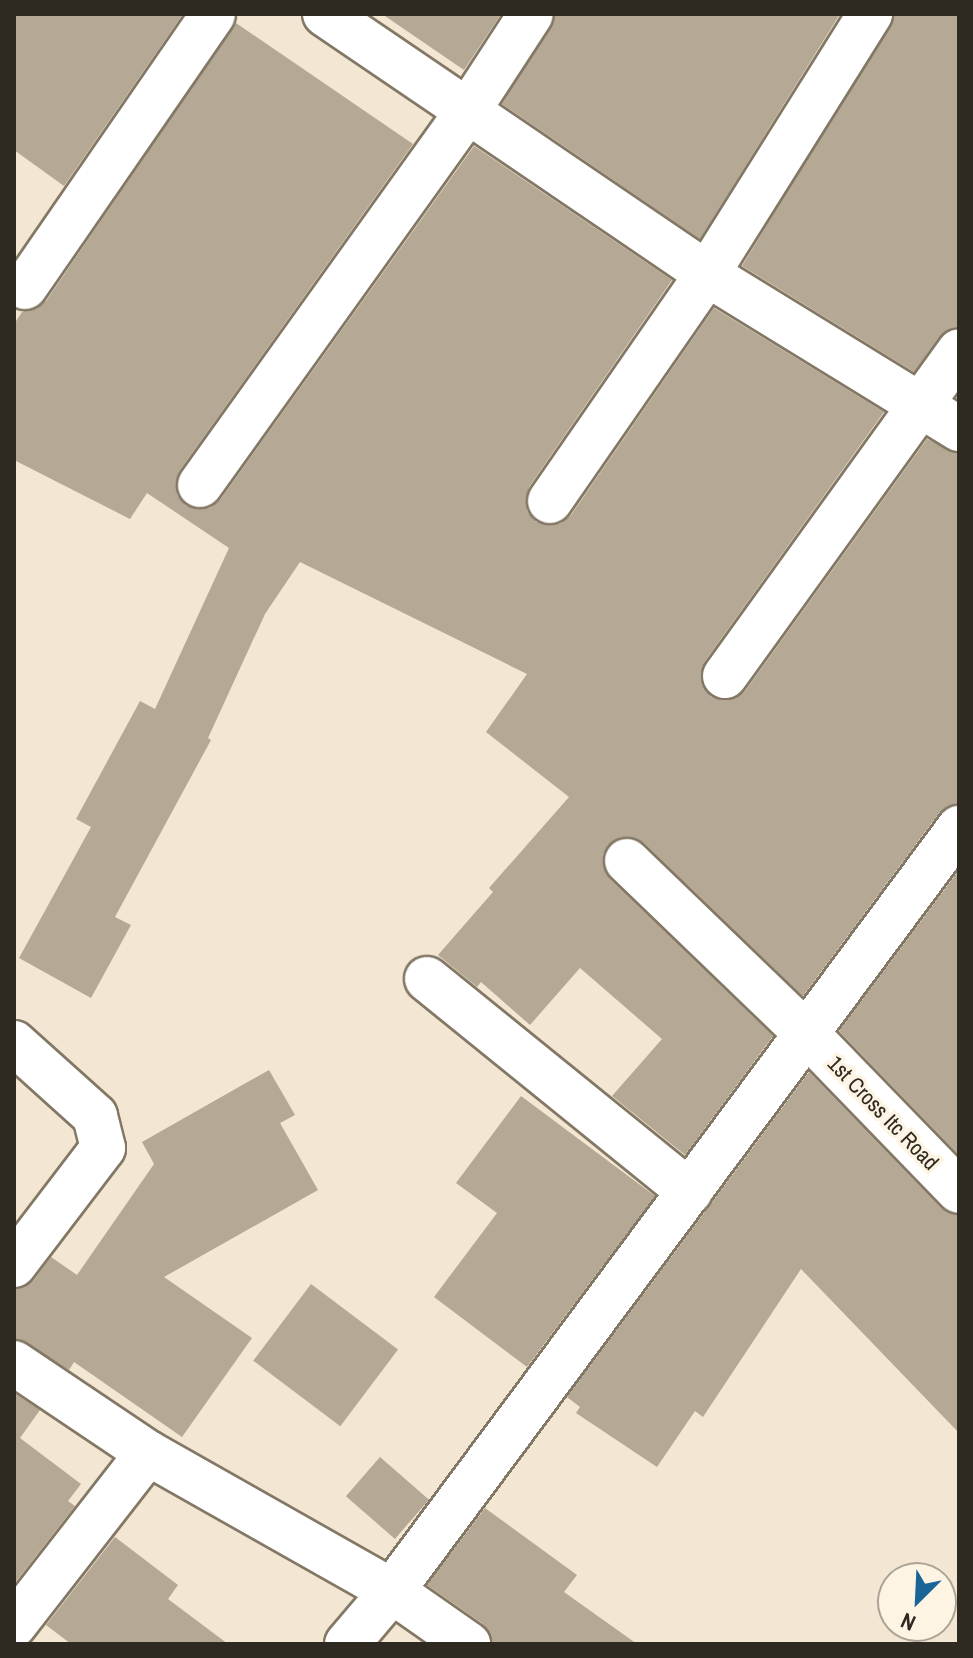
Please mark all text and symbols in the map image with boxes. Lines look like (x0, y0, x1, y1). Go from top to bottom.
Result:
street label: 1st Cross Itc Road (822, 1050, 944, 1176)
north arrow (877, 1562, 957, 1642)
text: N (896, 1606, 920, 1638)

